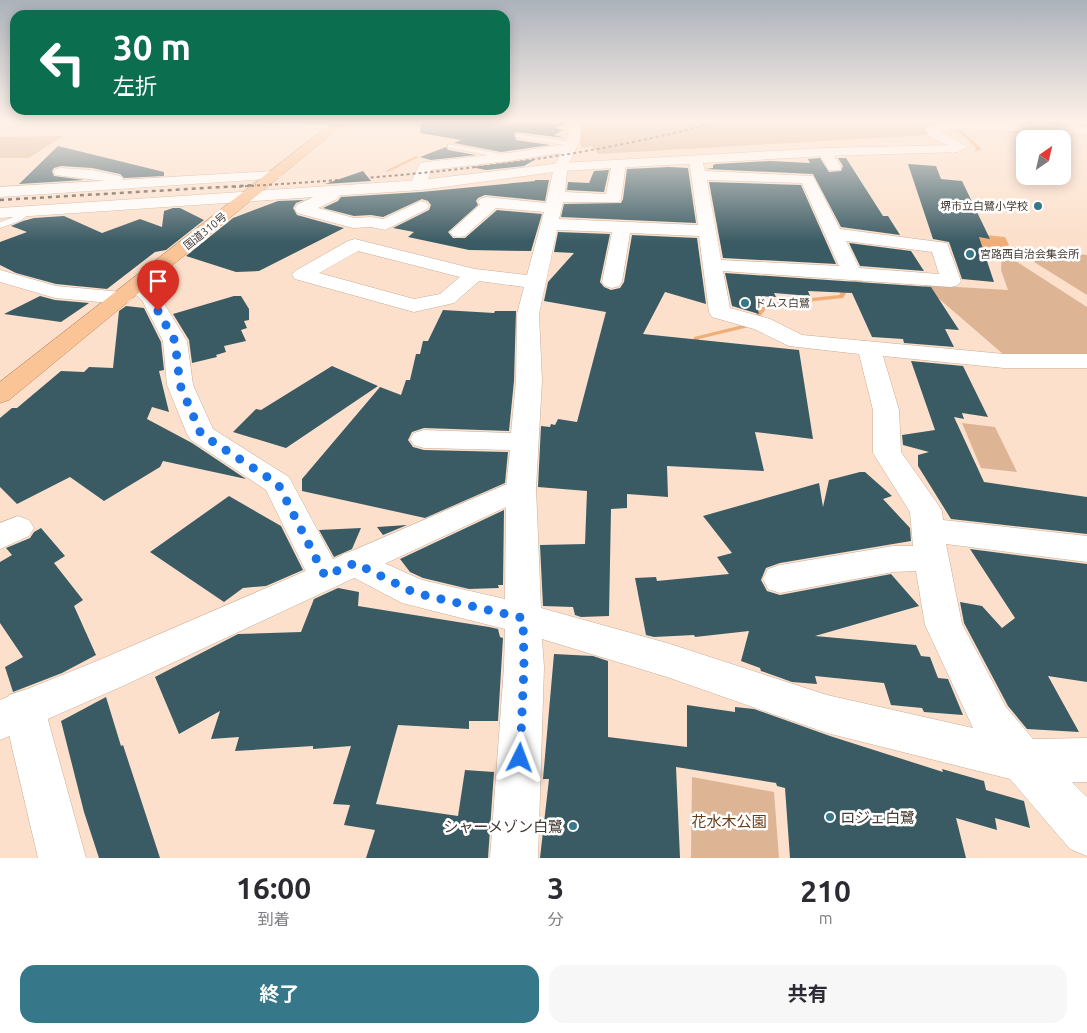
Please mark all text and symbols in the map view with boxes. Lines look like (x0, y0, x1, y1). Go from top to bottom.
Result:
text: 30 m (113, 27, 191, 67)
icon: left (30, 30, 95, 95)
text: 左折 (113, 73, 157, 98)
north arrow (1016, 130, 1071, 185)
map controls (1016, 130, 1071, 185)
place label: 堺市立白鷺小学校 (940, 200, 1028, 212)
marker: 堺市立白鷺小学校 (1032, 200, 1044, 212)
street label: 国道310号 (181, 210, 229, 252)
marker: 宮路西自治会集会所 (964, 248, 976, 260)
place label: 宮路西自治会集会所 (980, 248, 1080, 260)
pin (137, 260, 179, 311)
icon: arrive (144, 267, 172, 295)
marker: ドムス白鷺 (739, 297, 751, 309)
place label: ドムス白鷺 (755, 297, 810, 309)
position arrow (493, 731, 545, 783)
place label: ロジェ白鷺 (840, 809, 915, 826)
marker: ロジェ白鷺 (824, 811, 836, 823)
park label: 花水木公園 (691, 813, 767, 830)
place label: シャーメゾン白鷺 (444, 818, 563, 835)
marker: シャーメゾン白鷺 (567, 820, 579, 832)
text: 16:00 (236, 871, 311, 905)
text: 3 (547, 871, 564, 905)
text: 210 (800, 874, 851, 908)
text: m (819, 909, 832, 927)
text: 到着 (258, 910, 290, 928)
text: 分 (548, 910, 564, 928)
button: 終了 (20, 965, 539, 1023)
button: 共有 (549, 965, 1067, 1023)

